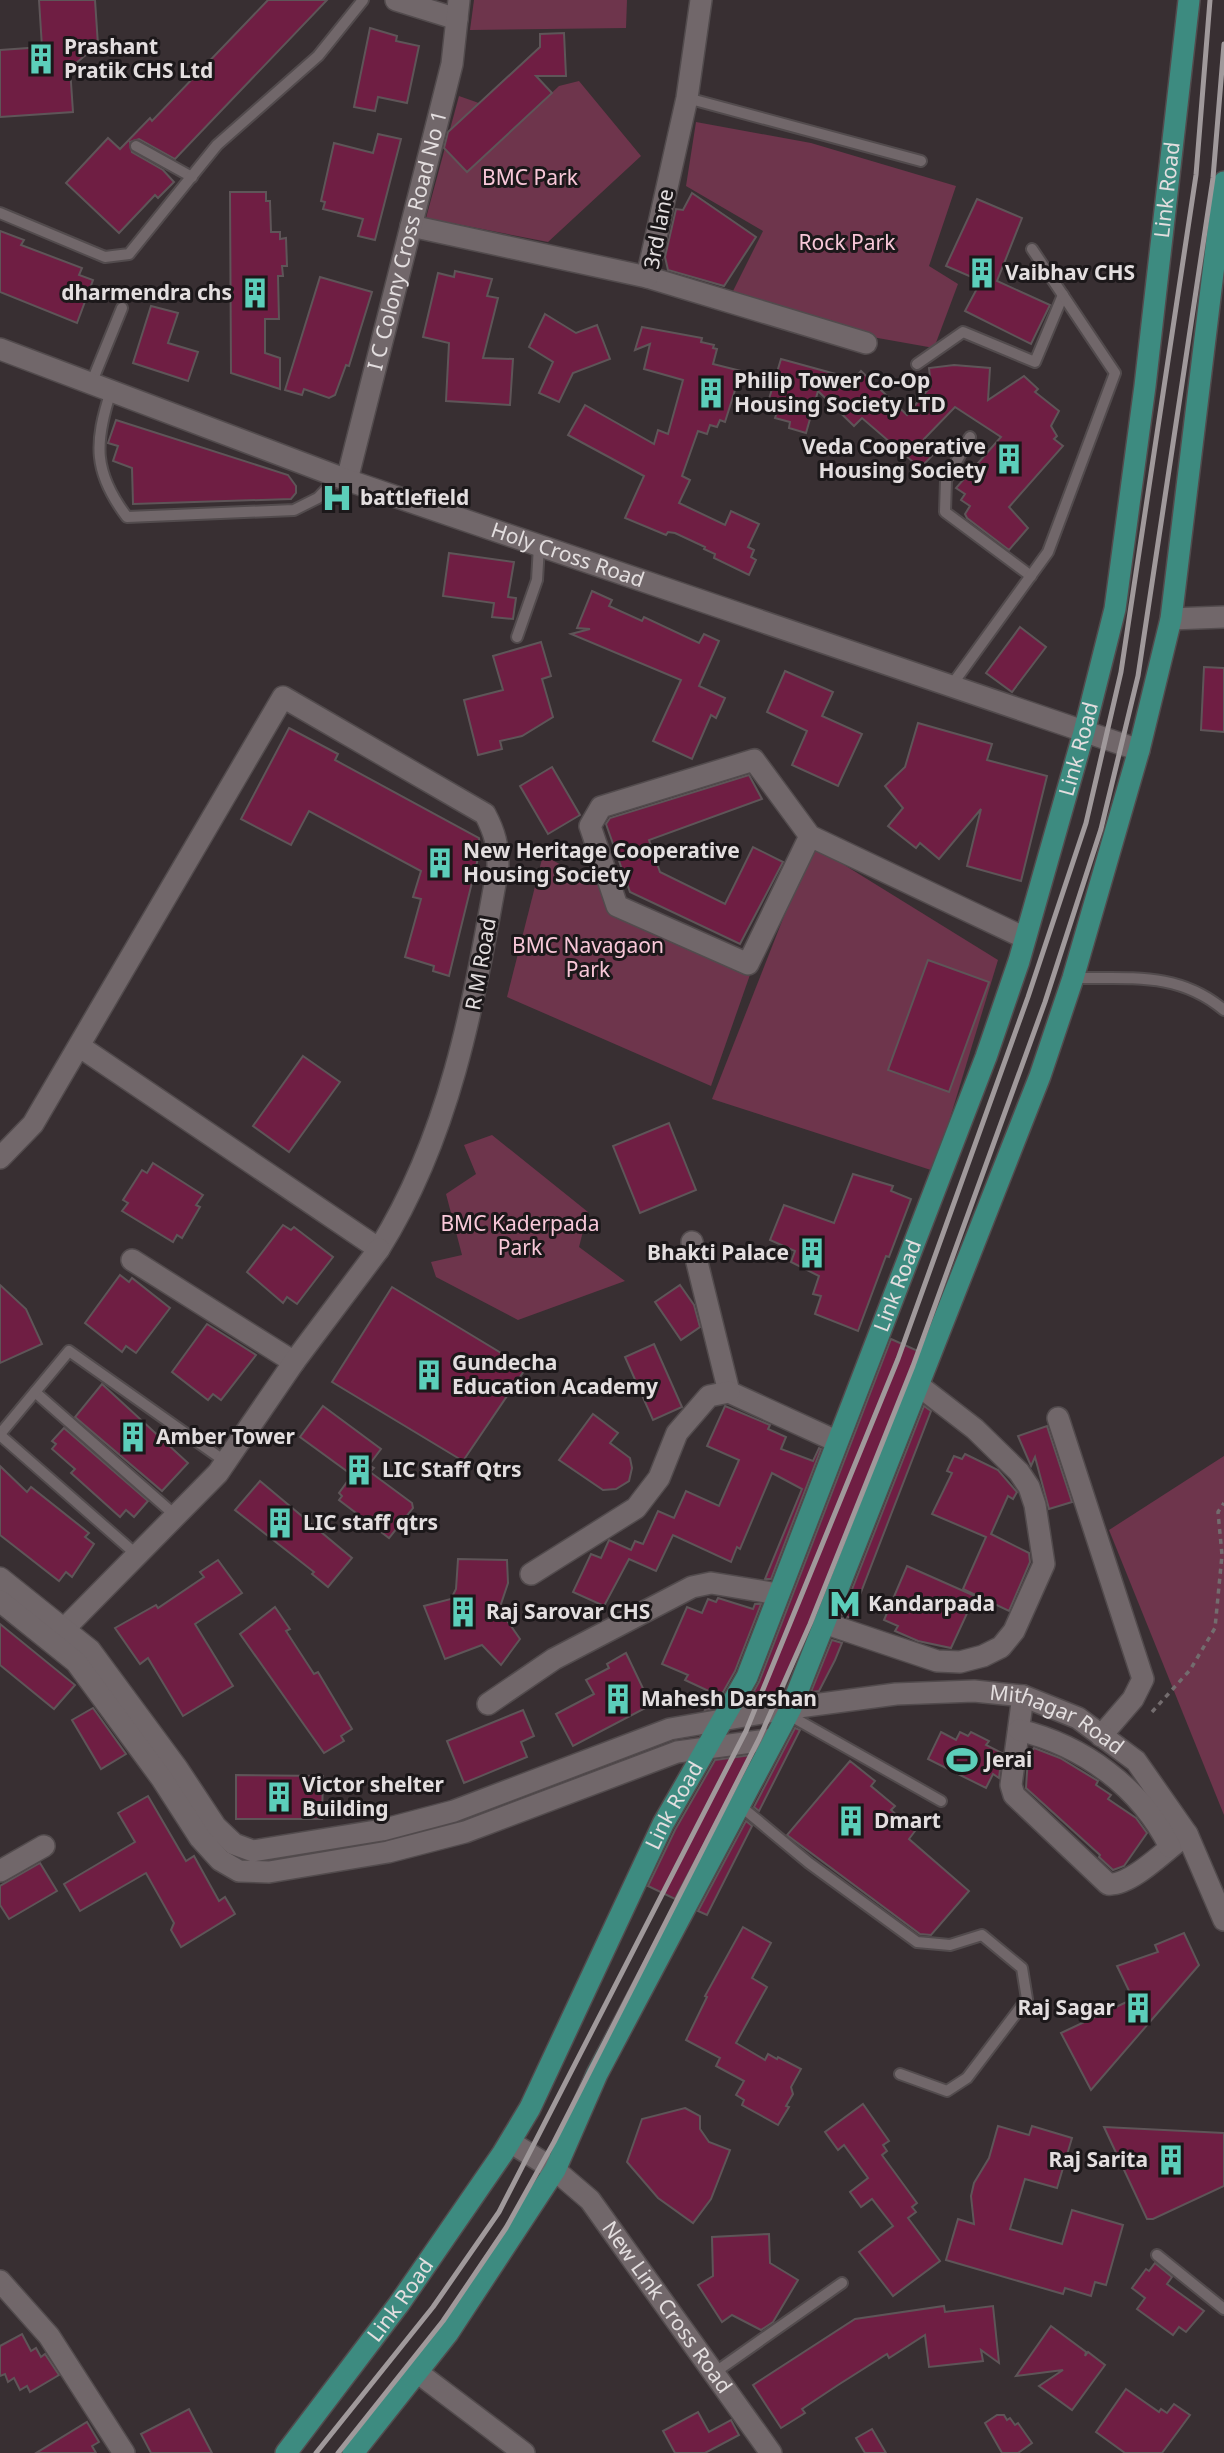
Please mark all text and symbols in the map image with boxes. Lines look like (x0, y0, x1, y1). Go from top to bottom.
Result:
place label: Prashant Pratik CHS Ltd (64, 32, 213, 84)
building icon: Prashant Pratik CHS Ltd (24, 42, 58, 76)
street label: I C Colony Cross Road No 1 (360, 108, 453, 373)
street label: Link Road (1147, 140, 1186, 239)
park label: BMC Park (482, 163, 579, 191)
street label: 3rd lane (637, 187, 679, 271)
park label: Rock Park (799, 228, 896, 256)
building icon: Vaibhav CHS (965, 256, 999, 290)
place label: Vaibhav CHS (1005, 258, 1135, 286)
building icon: dharmendra chs (238, 276, 272, 310)
place label: dharmendra chs (61, 278, 232, 306)
place label: Philip Tower Co-Op Housing Society LTD (734, 366, 946, 418)
building icon: Philip Tower Co-Op Housing Society LTD (694, 376, 728, 410)
place label: Veda Cooperative Housing Society (802, 432, 986, 484)
building icon: Veda Cooperative Housing Society (992, 442, 1026, 476)
hospital icon: battlefield (320, 481, 354, 515)
place label: battlefield (360, 483, 469, 511)
street label: Holy Cross Road (488, 515, 648, 593)
street label: Link Road (1052, 699, 1104, 799)
place label: New Heritage Cooperative Housing Society (463, 836, 740, 888)
building icon: New Heritage Cooperative Housing Society (423, 846, 457, 880)
street label: R M Road (458, 915, 502, 1012)
park label: BMC Navagaon Park (512, 931, 664, 983)
park label: BMC Kaderpada Park (440, 1209, 600, 1261)
street label: Link Road (866, 1235, 927, 1336)
building icon: Bhakti Palace (795, 1236, 829, 1270)
place label: Bhakti Palace (647, 1238, 789, 1266)
place label: Gundecha Education Academy (452, 1348, 658, 1400)
building icon: Gundecha Education Academy (412, 1358, 446, 1392)
building icon: Amber Tower (116, 1420, 150, 1454)
place label: Amber Tower (156, 1422, 296, 1450)
building icon: LIC Staff Qtrs (342, 1453, 376, 1487)
place label: LIC Staff Qtrs (382, 1455, 521, 1483)
building icon: LIC staff qtrs (263, 1506, 297, 1540)
place label: LIC staff qtrs (303, 1508, 438, 1536)
metro station icon: Kandarpada (828, 1587, 862, 1621)
place label: Kandarpada (868, 1589, 995, 1617)
building icon: Raj Sarovar CHS (446, 1595, 480, 1629)
place label: Raj Sarovar CHS (486, 1597, 650, 1625)
street label: Mithagar Road (989, 1678, 1130, 1760)
building icon: Mahesh Darshan (601, 1682, 635, 1716)
place label: Mahesh Darshan (641, 1684, 817, 1712)
sports icon: Jerai (945, 1743, 979, 1777)
place label: Jerai (983, 1745, 1032, 1773)
street label: Link Road (638, 1756, 709, 1854)
place label: Victor shelter Building (302, 1770, 444, 1822)
building icon: Victor shelter Building (262, 1780, 296, 1814)
building icon: Dmart (834, 1804, 868, 1838)
place label: Dmart (874, 1806, 941, 1834)
building icon: Raj Sagar (1121, 1991, 1155, 2025)
place label: Raj Sagar (1018, 1993, 1116, 2021)
building icon: Raj Sarita (1154, 2143, 1188, 2177)
place label: Raj Sarita (1048, 2145, 1148, 2173)
street label: New Link Cross Road (596, 2215, 739, 2399)
street label: Link Road (360, 2252, 439, 2347)

